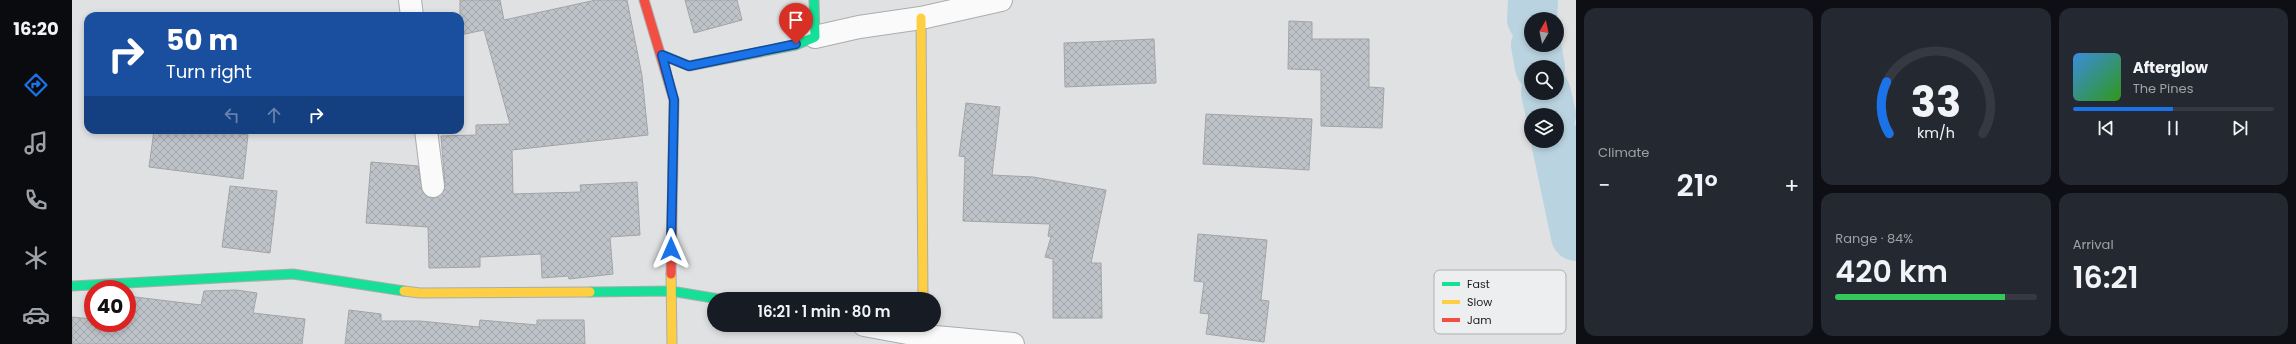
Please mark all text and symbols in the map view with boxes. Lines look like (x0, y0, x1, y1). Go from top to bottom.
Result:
pin (779, 3, 813, 44)
icon: arrive (785, 9, 807, 31)
north arrow (1524, 12, 1564, 52)
map controls (1524, 12, 1564, 148)
text: 16:20 (13, 16, 59, 41)
text: 50 m (166, 21, 238, 60)
icon: right (100, 28, 152, 80)
text: Afterglow (2133, 57, 2208, 78)
text: Turn right (166, 59, 252, 84)
button: search (1524, 60, 1564, 100)
icon: directions (22, 71, 50, 99)
text: 33 (1911, 73, 1961, 132)
text: The Pines (2133, 79, 2193, 98)
icon: left (221, 104, 243, 126)
icon: ahead (263, 104, 285, 126)
icon: right (305, 104, 327, 126)
button: layers (1524, 108, 1564, 148)
icon: previous (2095, 117, 2117, 139)
icon: pause (2162, 117, 2184, 139)
icon: next (2229, 117, 2251, 139)
text: km/h (1917, 123, 1955, 143)
icon: music (22, 129, 50, 157)
text: Climate (1598, 143, 1649, 162)
text: 21° (1677, 164, 1718, 207)
text: − (1598, 170, 1610, 201)
text: + (1784, 170, 1799, 201)
icon: phone (22, 186, 50, 214)
position arrow (650, 228, 692, 270)
text: Range · 84% (1835, 229, 1913, 248)
text: Arrival (2073, 235, 2114, 254)
icon: climate (22, 244, 50, 272)
text: 420 km (1835, 250, 1948, 293)
text: 16:21 (2073, 256, 2139, 299)
legend (1434, 270, 1566, 334)
text: Fast (1467, 276, 1490, 292)
speed limit sign: 40 (84, 280, 136, 332)
text: Slow (1467, 294, 1492, 310)
icon: car (22, 301, 50, 329)
text: 16:21 · 1 min · 80 m (758, 301, 890, 322)
text: Jam (1467, 312, 1492, 328)

